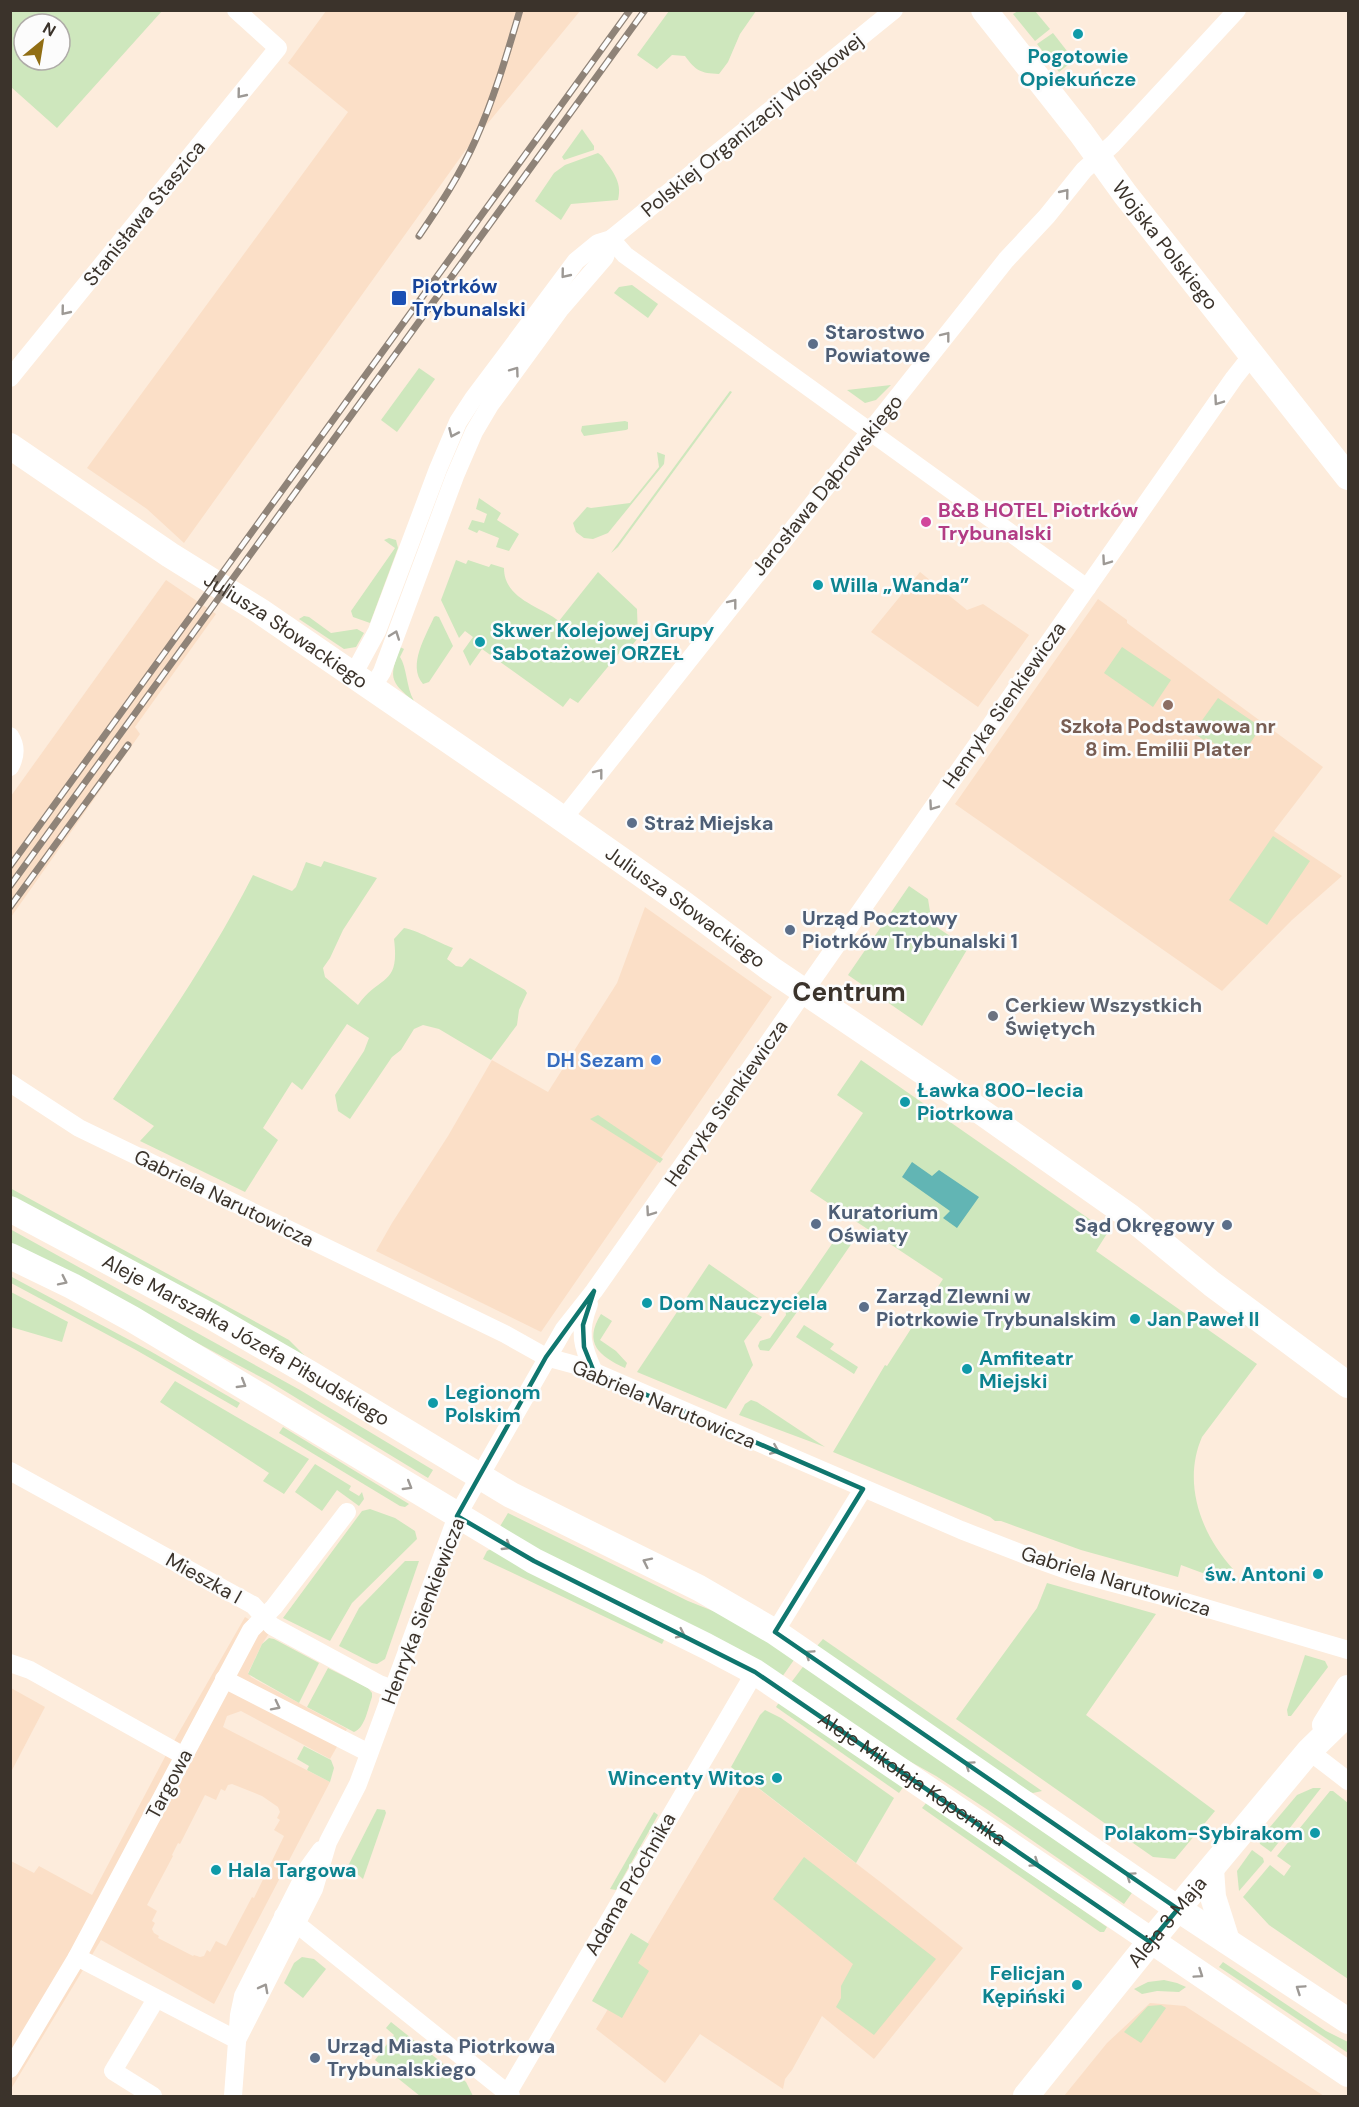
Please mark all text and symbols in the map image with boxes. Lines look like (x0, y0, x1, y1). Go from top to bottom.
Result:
north arrow (12, 12, 72, 72)
text: N (39, 17, 60, 41)
street label: Polskiej Organizacji Wojskowej (636, 27, 868, 223)
marker: Pogotowie Opiekuńcze (1071, 27, 1085, 41)
place label: Pogotowie Opiekuńcze (1020, 43, 1136, 92)
one-way arrow (237, 87, 248, 98)
street label: Stanisława Staszica (77, 135, 211, 291)
street label: Wojska Polskiego (1106, 175, 1224, 315)
one-way arrow (1058, 189, 1069, 200)
one-way arrow (562, 267, 573, 278)
place label: Piotrków Trybunalski (412, 273, 526, 322)
marker: Piotrków Trybunalski (390, 289, 408, 307)
one-way arrow (62, 304, 73, 315)
place label: Starostwo Powiatowe (825, 319, 930, 368)
one-way arrow (938, 331, 949, 342)
marker: Starostwo Powiatowe (806, 337, 820, 351)
one-way arrow (508, 366, 519, 377)
street label: Jarosława Dąbrowskiego (746, 389, 908, 581)
one-way arrow (1214, 395, 1225, 406)
one-way arrow (449, 427, 461, 438)
place label: B&B HOTEL Piotrków Trybunalski (938, 497, 1139, 546)
marker: B&B HOTEL Piotrków Trybunalski (919, 515, 933, 529)
one-way arrow (1102, 554, 1113, 565)
street label: Juliusza Słowackiego (199, 566, 373, 694)
place label: Willa „Wanda” (830, 572, 969, 598)
marker: Willa „Wanda” (811, 578, 825, 592)
one-way arrow (725, 599, 736, 610)
place label: Skwer Kolejowej Grupy Sabotażowej ORZEŁ (492, 617, 714, 666)
street label: Henryka Sienkiewicza (937, 617, 1071, 793)
one-way arrow (388, 630, 401, 641)
marker: Skwer Kolejowej Grupy Sabotażowej ORZEŁ (473, 635, 487, 649)
marker: Szkoła Podstawowa nr 8 im. Emilii Plater (1161, 698, 1175, 712)
place label: Szkoła Podstawowa nr 8 im. Emilii Plater (1060, 713, 1276, 762)
one-way arrow (592, 769, 603, 780)
one-way arrow (929, 800, 940, 811)
place label: Straż Miejska (644, 810, 773, 836)
marker: Straż Miejska (625, 816, 639, 830)
street label: Juliusza Słowackiego (600, 840, 771, 974)
place label: Urząd Pocztowy Piotrków Trybunalski 1 (802, 905, 1018, 954)
marker: Urząd Pocztowy Piotrków Trybunalski 1 (783, 923, 797, 937)
district label: Centrum (792, 975, 906, 1009)
place label: Cerkiew Wszystkich Świętych (1005, 992, 1202, 1041)
marker: Cerkiew Wszystkich Świętych (986, 1009, 1000, 1023)
street label: Henryka Sienkiewicza (659, 1015, 793, 1191)
place label: DH Sezam (546, 1047, 644, 1073)
marker: DH Sezam (649, 1053, 663, 1067)
place label: Ławka 800-lecia Piotrkowa (917, 1077, 1083, 1126)
marker: Ławka 800-lecia Piotrkowa (898, 1095, 912, 1109)
street label: Gabriela Narutowicza (130, 1143, 318, 1253)
place label: Kuratorium Oświaty (828, 1199, 938, 1248)
one-way arrow (646, 1206, 657, 1217)
place label: Sąd Okręgowy (1075, 1212, 1215, 1238)
marker: Kuratorium Oświaty (809, 1217, 823, 1231)
marker: Sąd Okręgowy (1220, 1218, 1234, 1232)
street label: Aleje Marszałka Józefa Piłsudskiego (98, 1248, 395, 1432)
one-way arrow (57, 1274, 68, 1286)
place label: Zarząd Zlewni w Piotrkowie Trybunalskim (876, 1283, 1116, 1332)
place label: Dom Nauczyciela (659, 1290, 827, 1316)
marker: Dom Nauczyciela (640, 1296, 654, 1310)
marker: Zarząd Zlewni w Piotrkowie Trybunalskim (857, 1300, 871, 1314)
place label: Jan Paweł II (1147, 1306, 1259, 1332)
marker: Jan Paweł II (1128, 1312, 1142, 1326)
place label: Amfiteatr Miejski (979, 1345, 1073, 1394)
street label: Gabriela Narutowicza (568, 1354, 760, 1454)
marker: Amfiteatr Miejski (960, 1362, 974, 1376)
one-way arrow (236, 1377, 246, 1389)
place label: Legionom Polskim (445, 1379, 540, 1428)
marker: Legionom Polskim (426, 1396, 440, 1410)
one-way arrow (769, 1443, 780, 1455)
one-way arrow (402, 1478, 412, 1490)
street label: Henryka Sienkiewicza (375, 1514, 471, 1708)
one-way arrow (501, 1538, 511, 1550)
street label: Gabriela Narutowicza (1018, 1540, 1214, 1622)
street label: Mieszka I (161, 1546, 247, 1610)
one-way arrow (642, 1557, 653, 1569)
place label: św. Antoni (1205, 1561, 1306, 1587)
marker: św. Antoni (1311, 1567, 1325, 1581)
one-way arrow (675, 1626, 686, 1638)
one-way arrow (804, 1650, 815, 1661)
one-way arrow (270, 1698, 281, 1710)
street label: Aleje Mikołaja Kopernika (813, 1706, 1012, 1852)
street label: Targowa (140, 1744, 198, 1824)
one-way arrow (965, 1761, 976, 1772)
place label: Wincenty Witos (608, 1765, 765, 1791)
marker: Wincenty Witos (770, 1771, 784, 1785)
street label: Adama Próchnika (579, 1808, 681, 1960)
place label: Polakom-Sybirakom (1104, 1820, 1303, 1846)
marker: Polakom-Sybirakom (1308, 1826, 1322, 1840)
one-way arrow (1028, 1856, 1039, 1867)
place label: Hala Targowa (228, 1857, 357, 1883)
marker: Hala Targowa (209, 1863, 223, 1877)
street label: Aleja 3 Maja (1122, 1871, 1212, 1973)
one-way arrow (1125, 1872, 1136, 1883)
place label: Felicjan Kępiński (982, 1960, 1065, 2009)
one-way arrow (1192, 1967, 1203, 1978)
marker: Felicjan Kępiński (1070, 1978, 1084, 1992)
one-way arrow (257, 1983, 269, 1994)
one-way arrow (1296, 1985, 1307, 1996)
place label: Urząd Miasta Piotrkowa Trybunalskiego (327, 2033, 555, 2082)
marker: Urząd Miasta Piotrkowa Trybunalskiego (308, 2051, 322, 2065)

